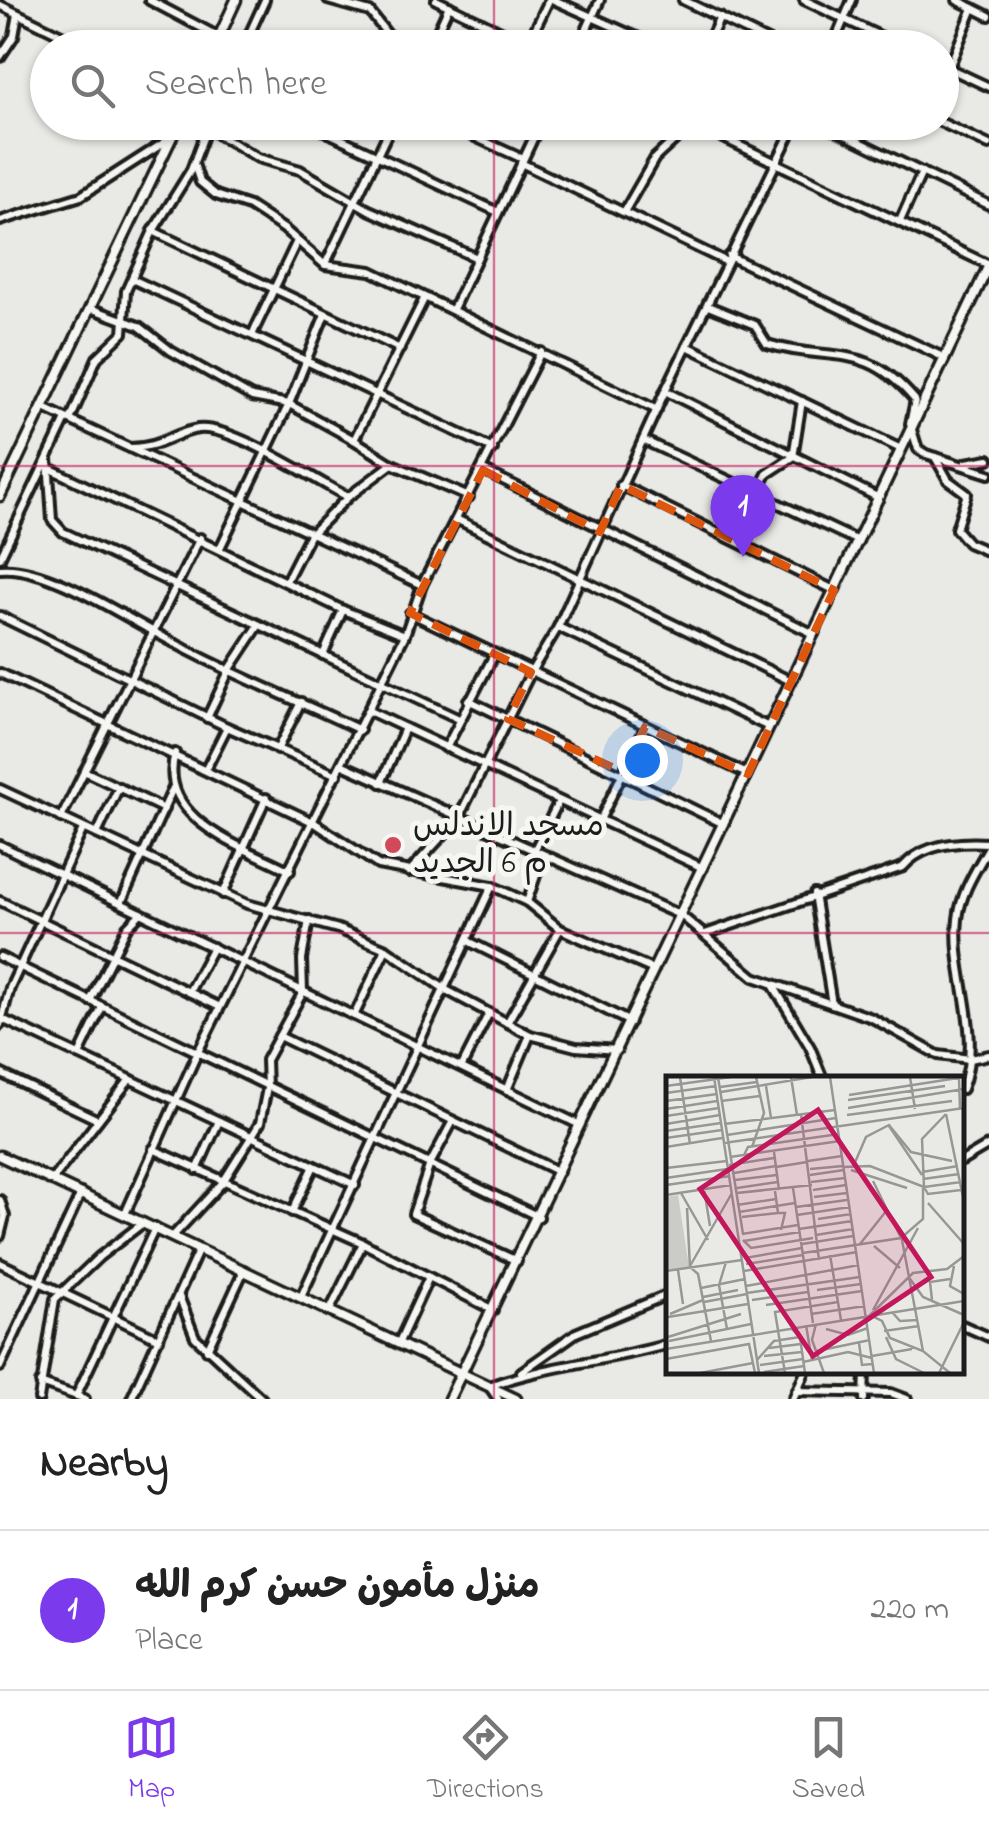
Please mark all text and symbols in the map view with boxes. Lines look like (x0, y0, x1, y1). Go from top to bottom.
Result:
search box (30, 30, 959, 140)
text: Search here (145, 57, 327, 113)
icon: search (65, 58, 120, 113)
pin: 1 (710, 474, 776, 557)
your location (617, 735, 668, 786)
place label: مسجد الاندلس م 6 الجديد (413, 804, 604, 888)
marker: مسجد الاندلس م 6 الجديد (382, 834, 404, 856)
inset map (666, 1076, 964, 1374)
text: Nearby (40, 1434, 168, 1495)
text: منزل مأمون حسن كرم الله (135, 1560, 539, 1616)
text: 1 (67, 1587, 78, 1634)
text: 220 m (871, 1587, 949, 1634)
text: Place (135, 1618, 203, 1665)
tab: Map (124, 1710, 179, 1811)
tab: Directions (427, 1710, 544, 1811)
tab: Saved (792, 1710, 865, 1811)

